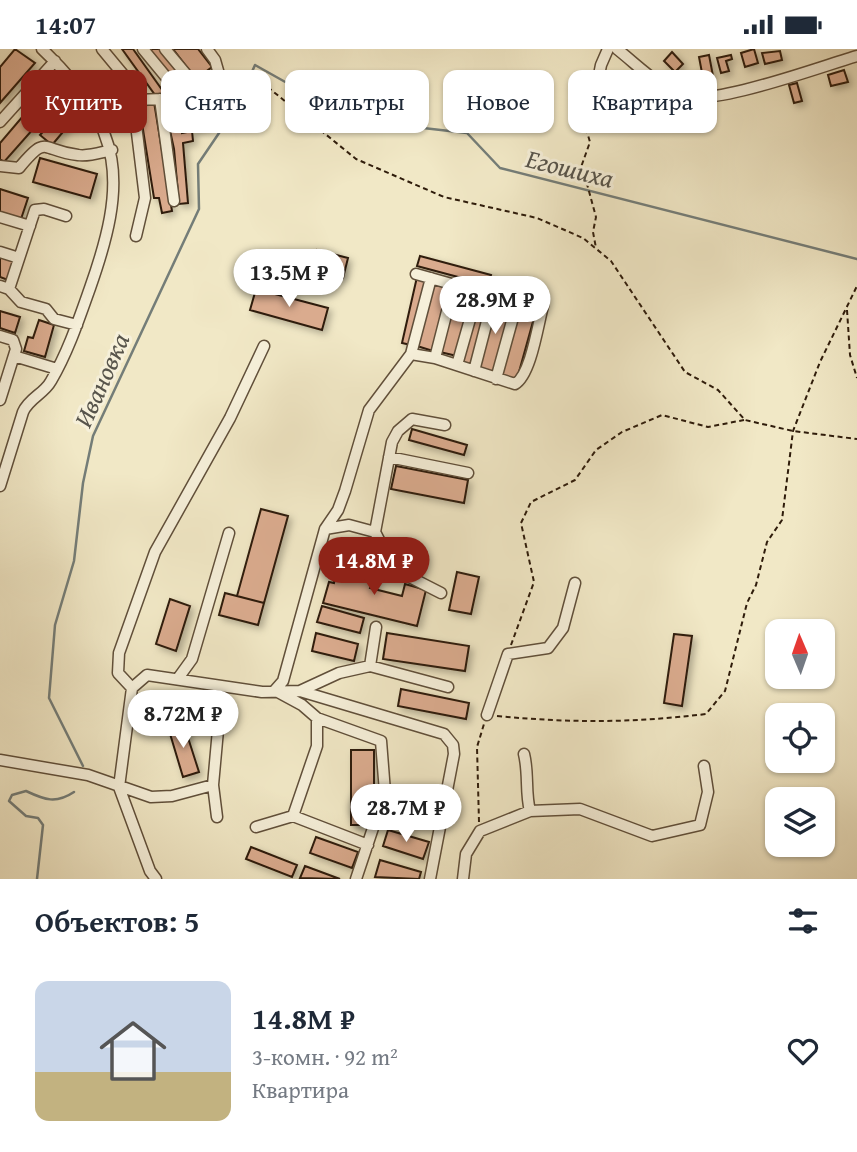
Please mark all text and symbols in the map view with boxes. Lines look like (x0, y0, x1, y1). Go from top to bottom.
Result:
text: 14:07 (35, 5, 96, 44)
chip: Купить (21, 70, 147, 133)
chip: Снять (161, 70, 271, 133)
chip: Фильтры (285, 70, 429, 133)
chip: Новое (443, 70, 554, 133)
chip: Квартира (568, 70, 717, 133)
water label: Егошиха (521, 138, 618, 198)
pin: 13.5M ₽ (224, 250, 354, 309)
text: 13.5M ₽ (249, 255, 329, 288)
pin: 28.9M ₽ (430, 277, 560, 336)
text: 28.9M ₽ (455, 282, 535, 315)
water label: Ивановка (63, 327, 139, 433)
pin: 14.8M ₽ (309, 538, 439, 597)
text: 14.8M ₽ (334, 543, 414, 576)
north arrow (765, 619, 835, 689)
map controls (765, 619, 835, 857)
pin: 8.72M ₽ (118, 691, 248, 750)
text: 8.72M ₽ (143, 696, 223, 729)
button: locate (765, 703, 835, 773)
pin: 28.7M ₽ (341, 785, 471, 844)
button: layers (765, 787, 835, 857)
text: 28.7M ₽ (366, 790, 446, 823)
text: Объектов: 5 (35, 899, 199, 943)
icon: filters (784, 902, 822, 940)
text: 14.8M ₽ (252, 996, 355, 1040)
icon: home (91, 1009, 175, 1093)
icon: heart (784, 1032, 822, 1070)
text: 3-комн. · 92 m² (252, 1040, 398, 1073)
text: Квартира (252, 1073, 349, 1106)

